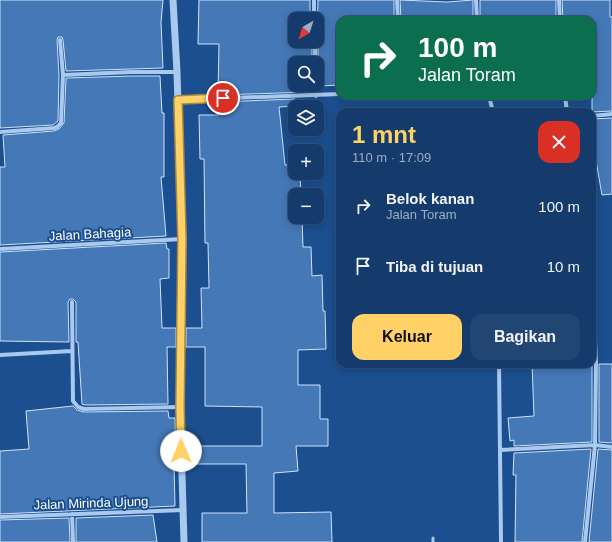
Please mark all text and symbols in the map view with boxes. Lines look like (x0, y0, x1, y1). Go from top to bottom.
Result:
north arrow (288, 12, 324, 48)
map controls (288, 12, 324, 224)
icon: right (352, 32, 404, 84)
text: 100 m (418, 32, 497, 63)
button: search (288, 56, 324, 92)
text: Jalan Toram (418, 65, 516, 85)
pin (206, 81, 240, 115)
icon: arrive (212, 87, 234, 109)
button: layers (288, 100, 324, 136)
text: 1 mnt (352, 121, 416, 148)
button: close (538, 121, 580, 163)
button: + (288, 144, 324, 180)
text: 110 m · 17:09 (352, 150, 431, 165)
button: − (288, 188, 324, 224)
text: Belok kanan (386, 190, 474, 207)
icon: right (352, 195, 374, 217)
text: 100 m (538, 198, 580, 215)
text: Jalan Toram (386, 207, 457, 222)
street label: Jalan Bahagia (48, 224, 132, 244)
icon: arrive (352, 255, 374, 277)
text: Tiba di tujuan (386, 258, 483, 275)
text: 10 m (547, 258, 580, 275)
button: Keluar (352, 314, 462, 360)
button: Bagikan (470, 314, 580, 360)
position arrow (160, 430, 202, 472)
street label: Jalan Mirinda Ujung (33, 493, 149, 513)

